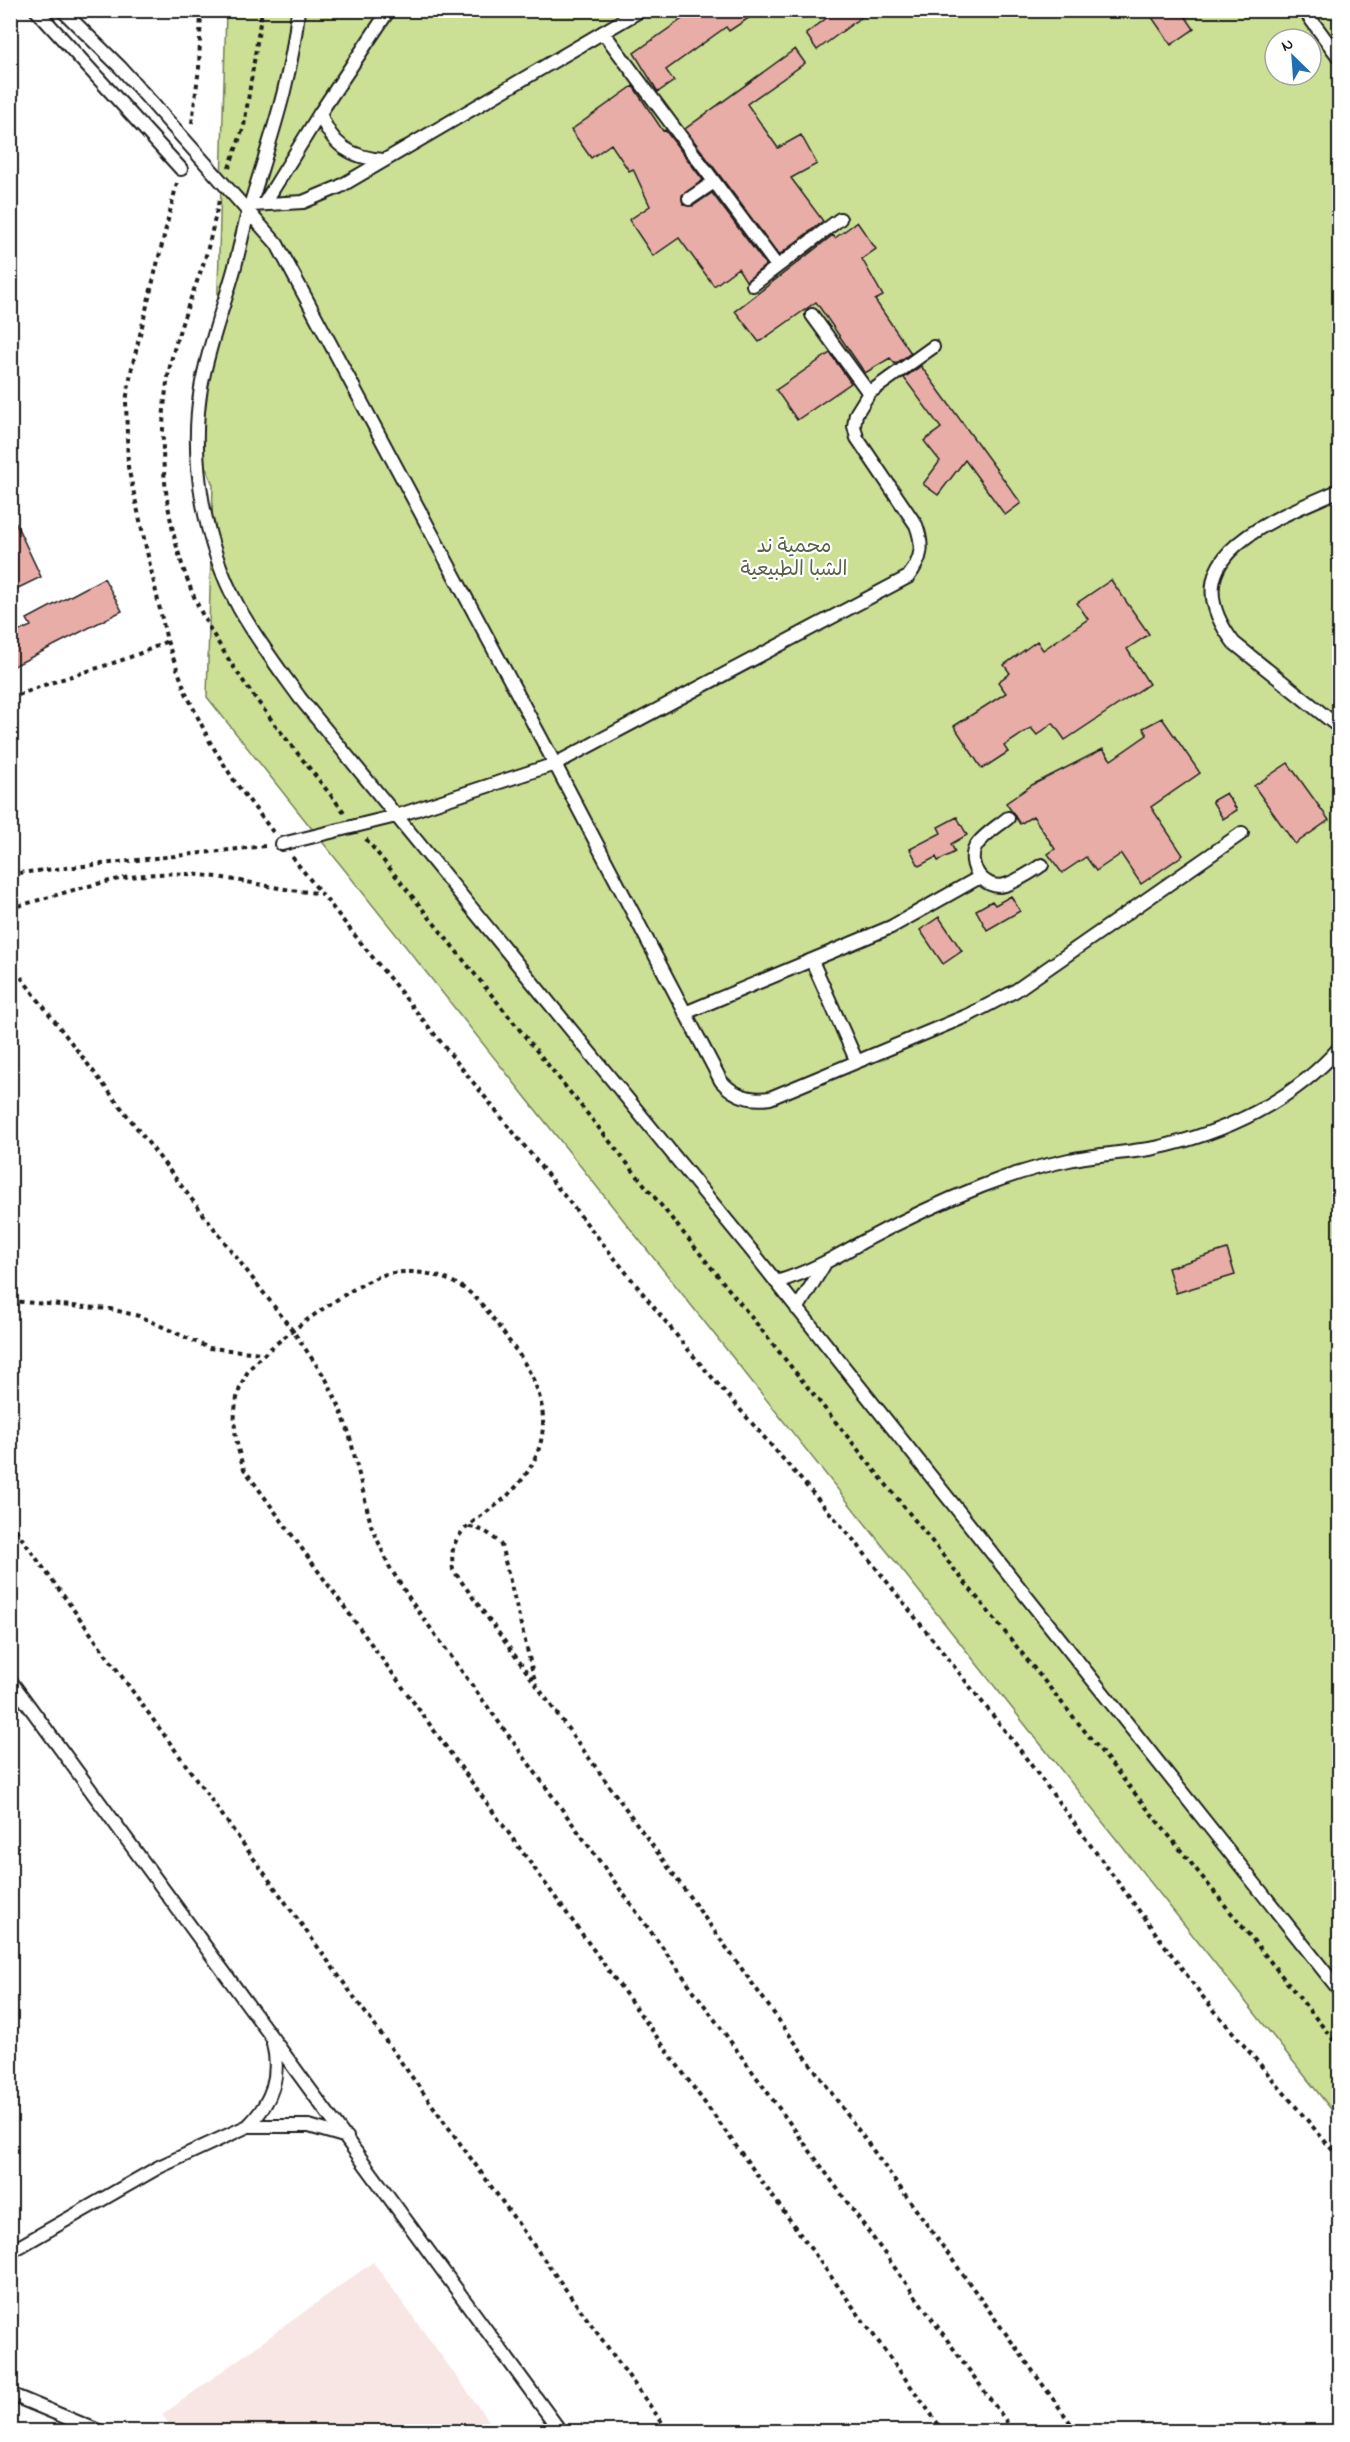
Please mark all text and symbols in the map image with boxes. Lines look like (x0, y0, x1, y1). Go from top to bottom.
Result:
north arrow (1263, 27, 1323, 87)
text: N (1278, 32, 1298, 58)
park label: محمية ند الشبا الطبيعية (741, 533, 847, 585)

